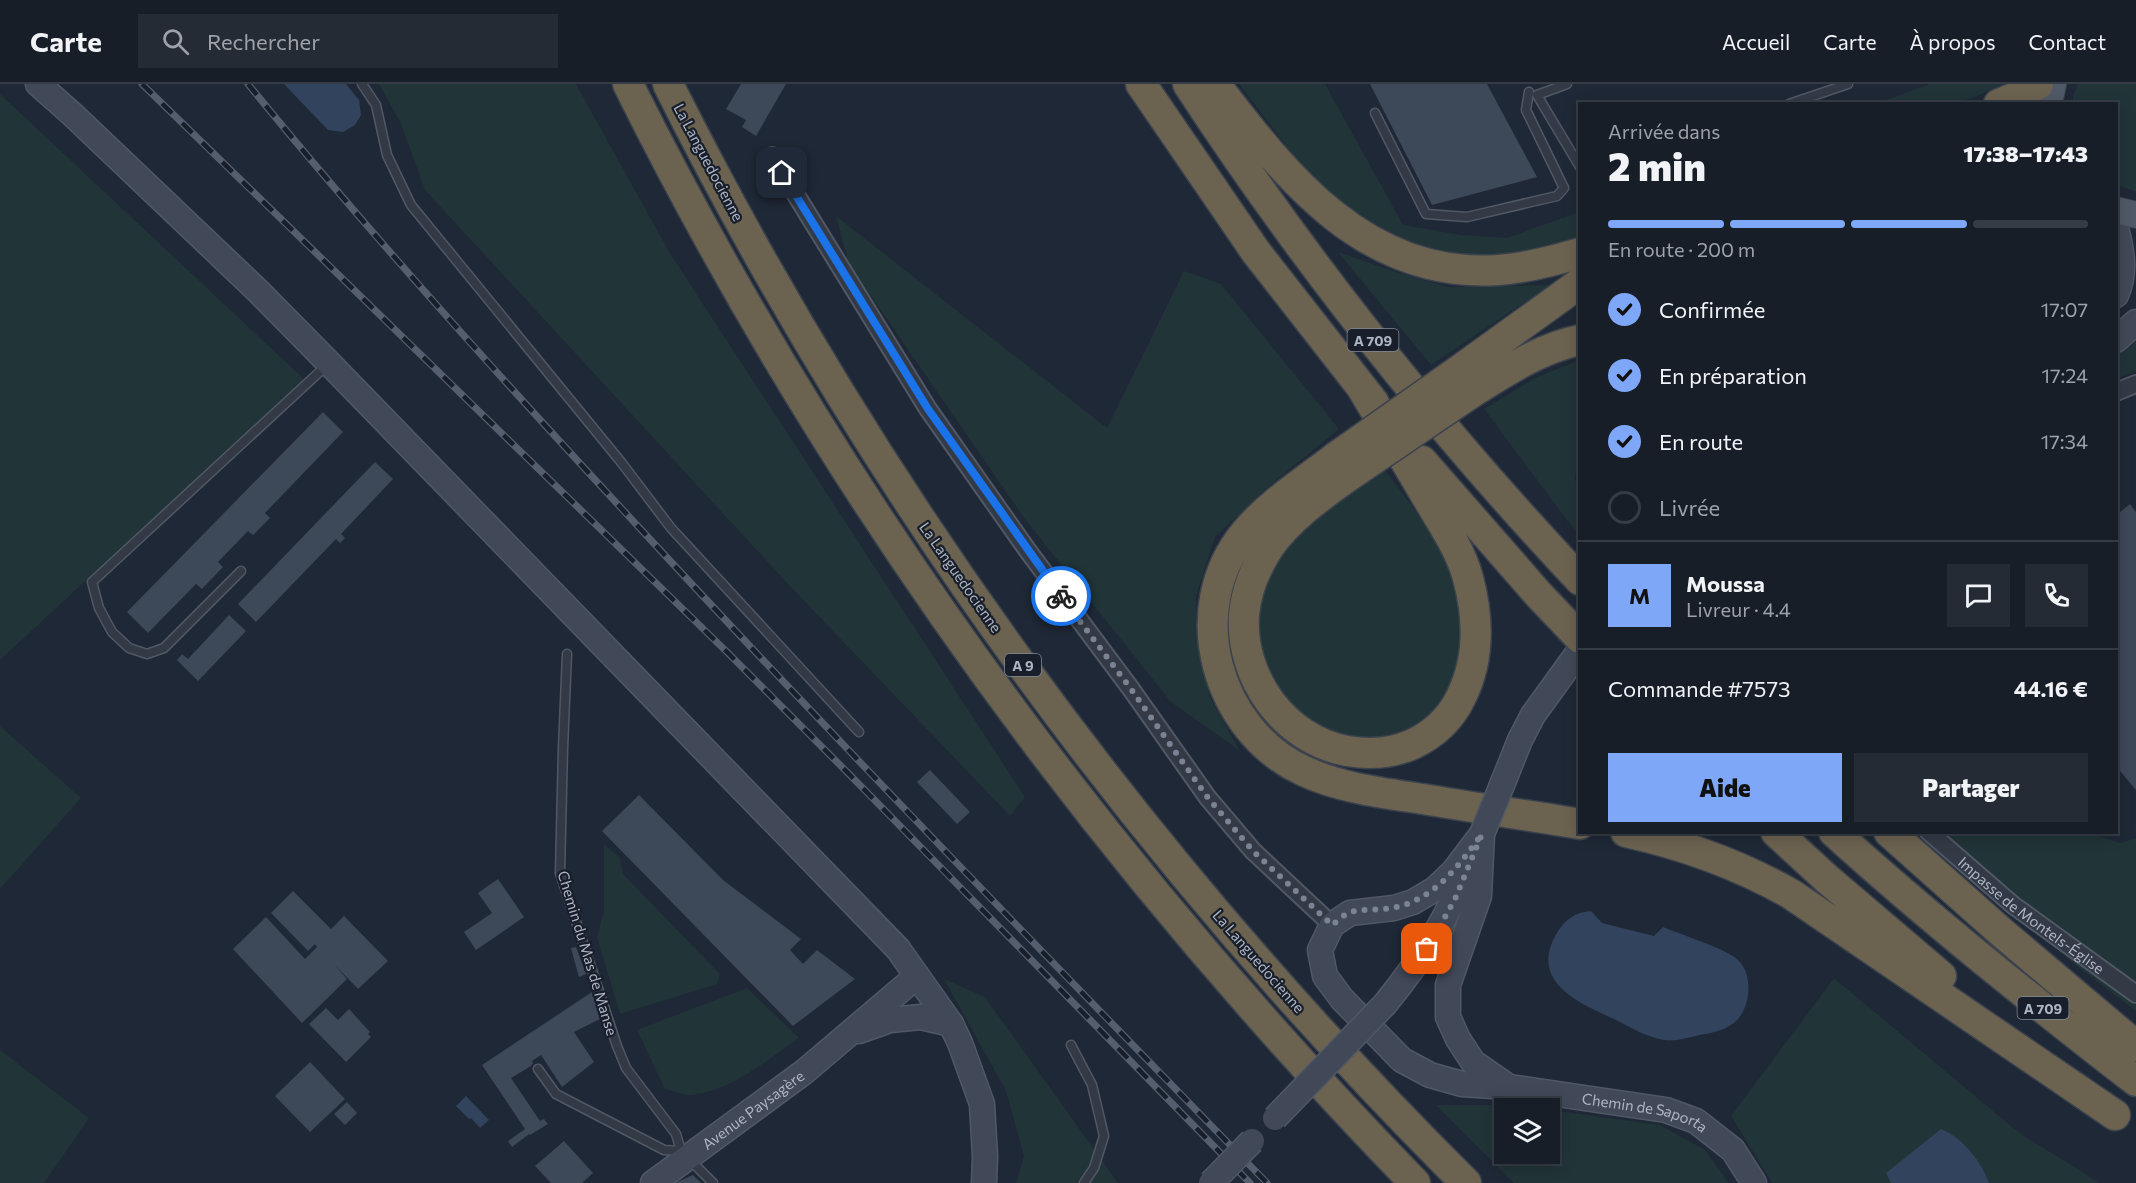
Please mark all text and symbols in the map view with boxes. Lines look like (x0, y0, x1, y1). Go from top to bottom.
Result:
search box (138, 14, 558, 68)
text: Carte (30, 24, 102, 58)
icon: search (159, 25, 192, 58)
text: Rechercher (207, 28, 320, 55)
text: Accueil (1722, 29, 1790, 54)
text: Carte (1823, 29, 1877, 54)
text: À propos (1910, 29, 1995, 54)
text: Contact (2028, 29, 2106, 54)
street label: La Languedocienne (670, 100, 748, 224)
text: Arrivée dans (1608, 119, 1720, 143)
text: 17:38–17:43 (1963, 140, 2088, 167)
text: 2 min (1608, 141, 1706, 189)
pin (756, 147, 807, 198)
icon: home (765, 156, 798, 189)
text: En route · 200 m (1608, 237, 1755, 261)
icon: check (1608, 293, 1641, 326)
text: Confirmée (1659, 296, 1765, 323)
text: 17:07 (2041, 297, 2088, 321)
road number: A 709 (1348, 329, 1398, 351)
icon: check (1608, 359, 1641, 392)
text: En préparation (1659, 362, 1807, 389)
text: 17:24 (2041, 363, 2088, 387)
icon: check (1608, 425, 1641, 458)
text: En route (1659, 428, 1743, 455)
text: 17:34 (2041, 429, 2088, 453)
text: Livrée (1659, 494, 1720, 521)
street label: La Languedocienne (916, 518, 1006, 636)
button: chat (1947, 564, 2010, 627)
button: phone (2025, 564, 2088, 627)
courier (1031, 566, 1091, 626)
text: Moussa (1686, 570, 1765, 597)
icon: bike (1045, 580, 1078, 613)
text: M (1629, 582, 1650, 609)
text: Livreur · 4.4 (1686, 597, 1791, 621)
road number: A 9 (1005, 654, 1041, 676)
text: Commande #7573 (1608, 675, 1791, 702)
text: 44.16 € (2014, 675, 2088, 702)
button: Aide (1608, 753, 1842, 822)
button: Partager (1854, 753, 2088, 822)
street label: Impasse de Montels-Église (1955, 853, 2108, 977)
street label: Chemin du Mas de Manse (554, 868, 622, 1038)
street label: La Languedocienne (1209, 906, 1309, 1016)
pin (1401, 923, 1452, 974)
icon: bag (1410, 932, 1443, 965)
road number: A 709 (2018, 997, 2068, 1019)
street label: Avenue Paysagère (698, 1066, 807, 1153)
street label: Chemin de Saporta (1581, 1089, 1711, 1136)
map controls (1494, 1098, 1560, 1164)
button: layers (1494, 1098, 1560, 1164)

